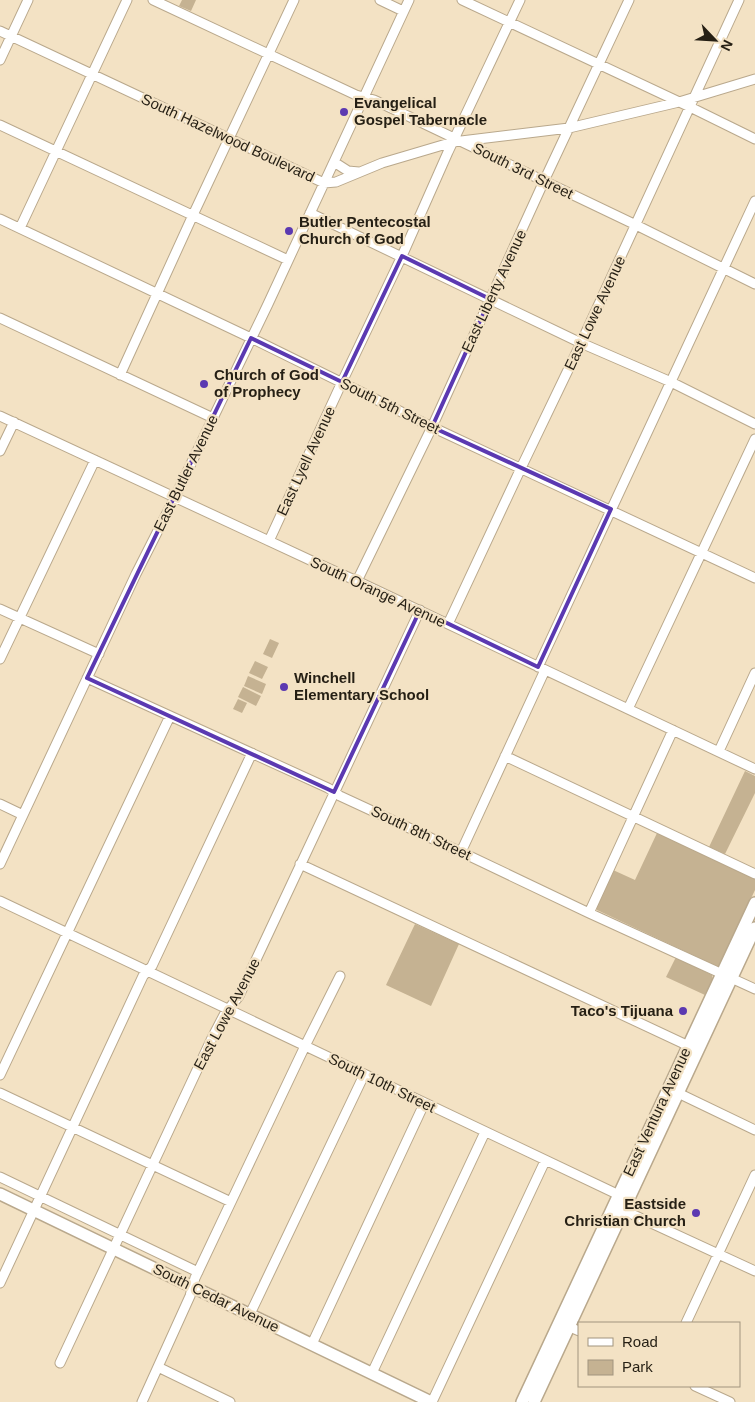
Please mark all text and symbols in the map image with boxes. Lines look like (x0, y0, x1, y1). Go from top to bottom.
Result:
north arrow (690, 15, 740, 65)
text: N (717, 38, 736, 53)
street label: South Hazelwood Boulevard (139, 90, 318, 185)
place label: Evangelical Gospel Tabernacle (354, 94, 487, 128)
marker: Evangelical Gospel Tabernacle (338, 106, 350, 118)
street label: South 3rd Street (470, 139, 577, 202)
place label: Butler Pentecostal Church of God (299, 213, 431, 247)
marker: Butler Pentecostal Church of God (283, 225, 295, 237)
street label: East Liberty Avenue (458, 227, 529, 355)
street label: East Lowe Avenue (561, 253, 628, 373)
place label: Church of God of Prophecy (214, 366, 319, 400)
street label: South 5th Street (338, 374, 443, 437)
marker: Church of God of Prophecy (198, 378, 210, 390)
street label: East Lyell Avenue (273, 404, 338, 518)
street label: East Butler Avenue (150, 412, 221, 534)
street label: South Orange Avenue (308, 553, 449, 630)
place label: Winchell Elementary School (294, 669, 429, 703)
marker: Winchell Elementary School (278, 681, 290, 693)
street label: South 8th Street (368, 802, 475, 864)
street label: East Lowe Avenue (190, 955, 263, 1072)
place label: Taco's Tijuana (571, 1002, 674, 1019)
marker: Taco's Tijuana (677, 1005, 689, 1017)
street label: East Ventura Avenue (619, 1045, 694, 1179)
street label: South 10th Street (326, 1049, 439, 1116)
place label: Eastside Christian Church (564, 1195, 686, 1229)
marker: Eastside Christian Church (690, 1207, 702, 1219)
street label: South Cedar Avenue (150, 1260, 282, 1335)
legend (578, 1322, 740, 1387)
text: Road (622, 1333, 658, 1350)
text: Park (622, 1358, 653, 1375)

